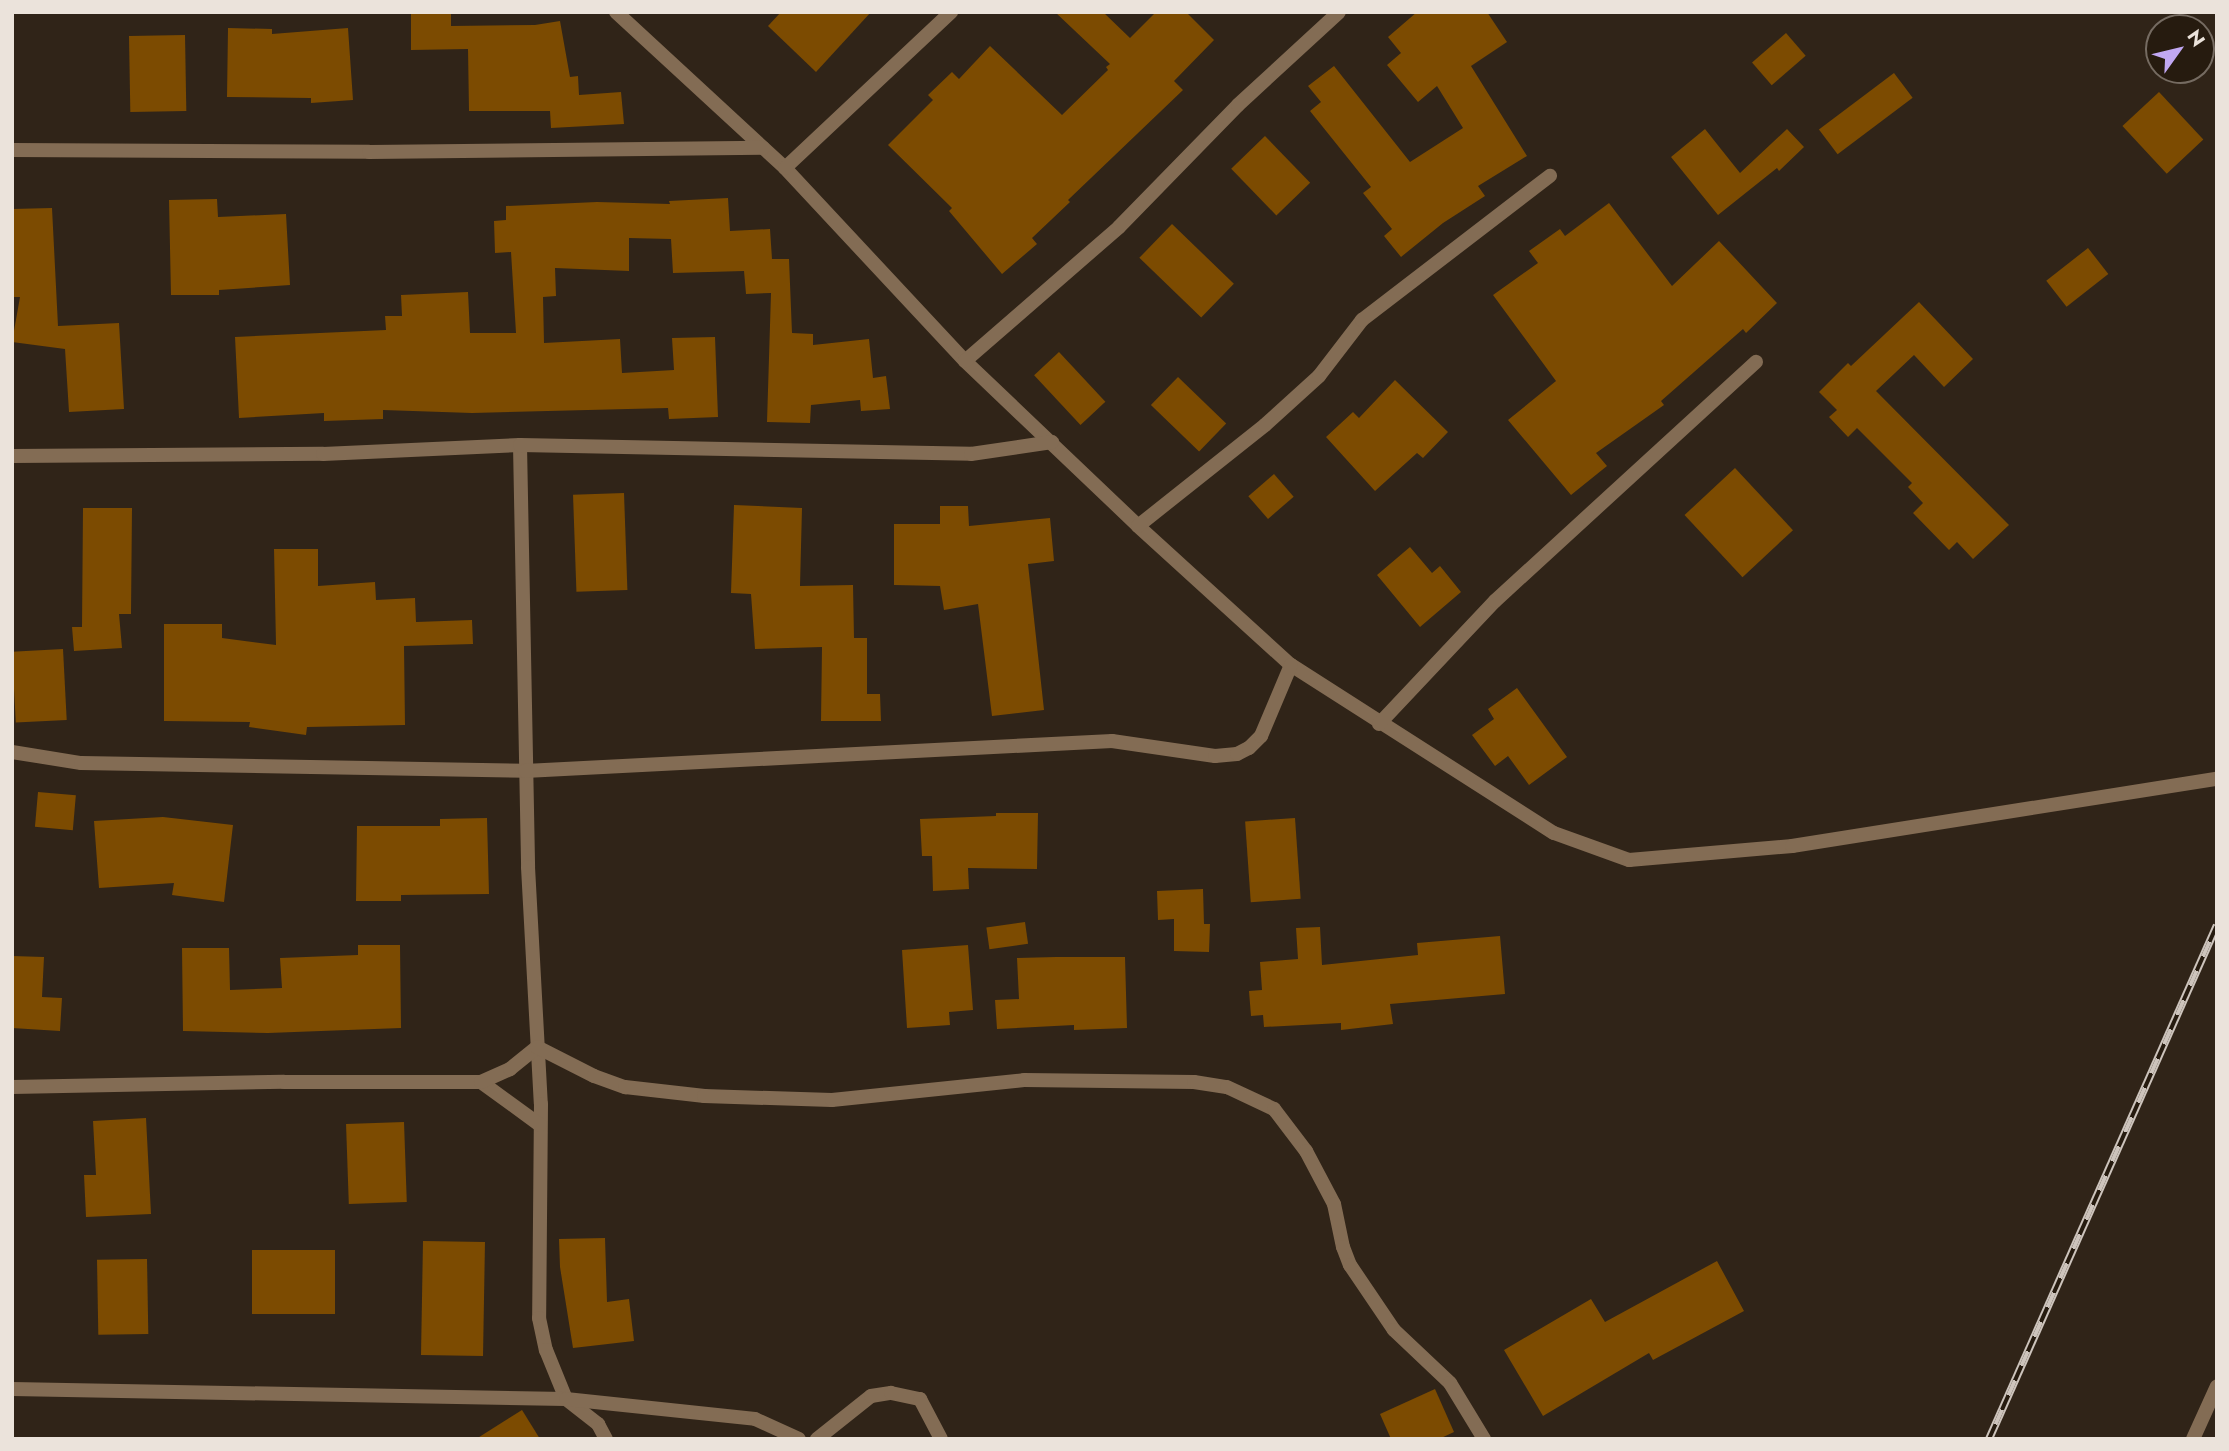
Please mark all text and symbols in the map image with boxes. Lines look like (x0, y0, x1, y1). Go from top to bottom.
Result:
north arrow (2145, 14, 2215, 84)
text: N (2181, 24, 2212, 52)

